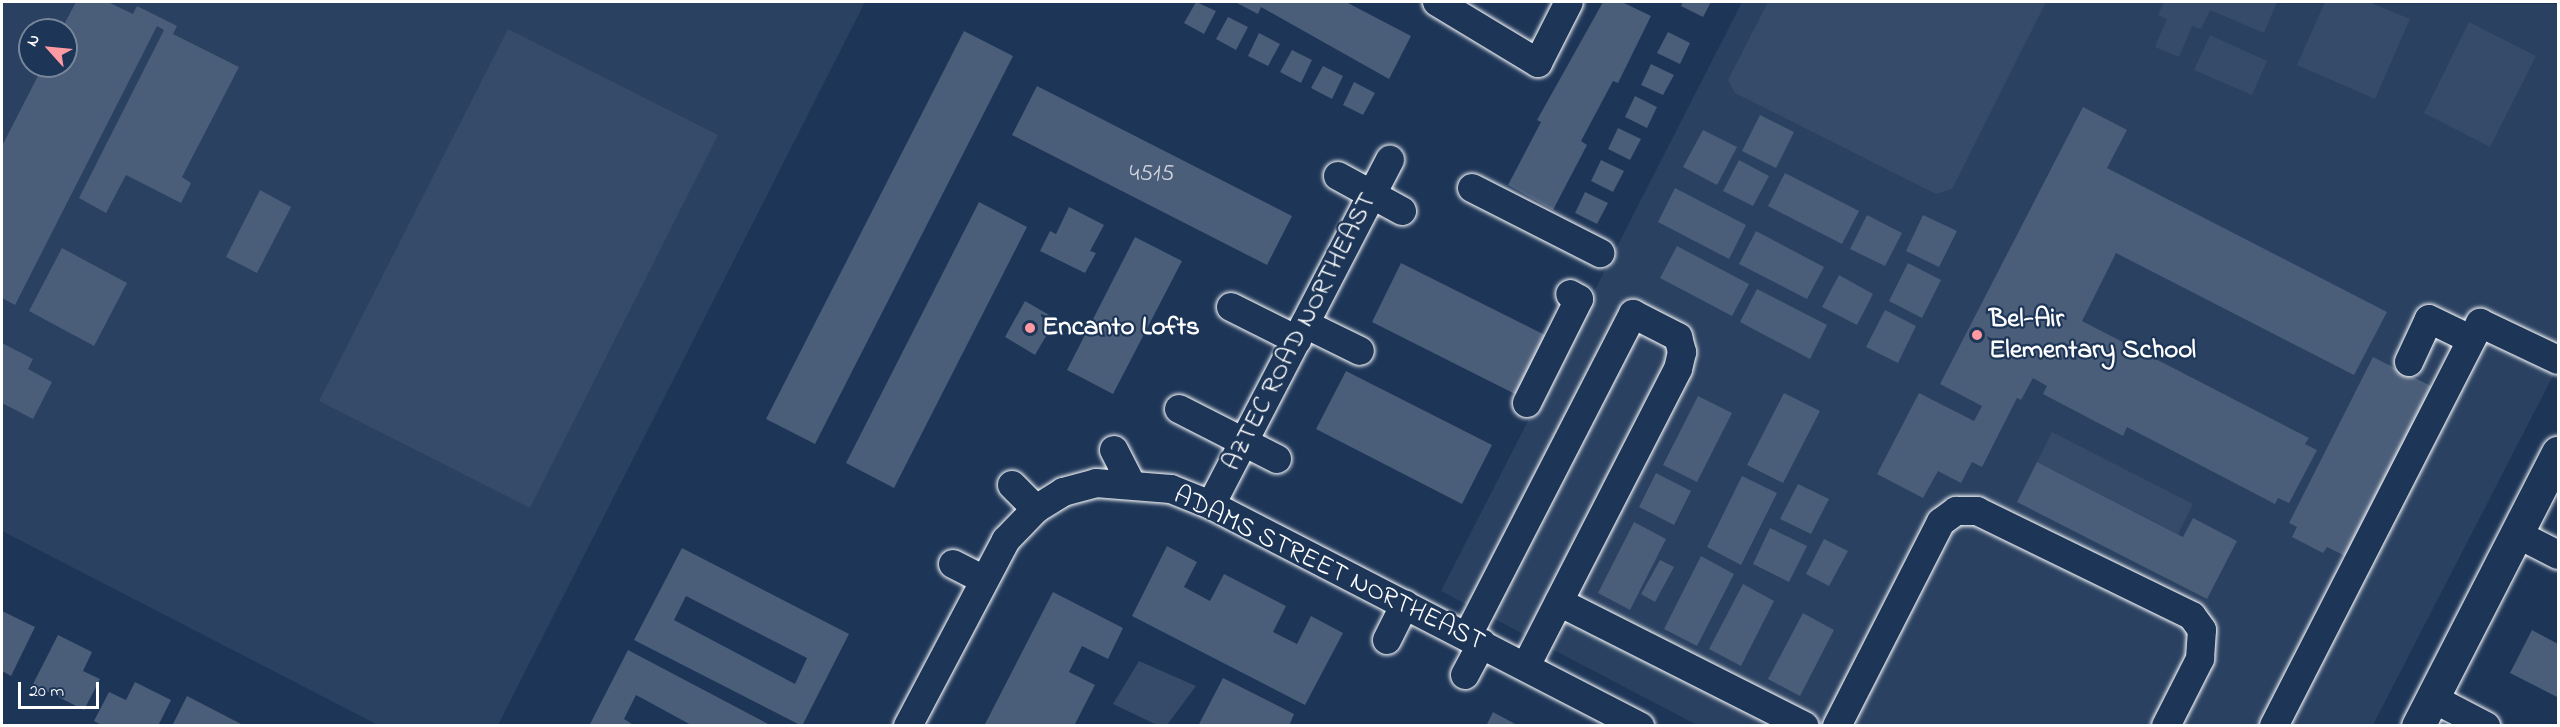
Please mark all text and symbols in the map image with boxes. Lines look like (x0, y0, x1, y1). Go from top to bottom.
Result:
north arrow (18, 18, 78, 78)
text: N (21, 30, 47, 51)
house number: 4515 (1130, 161, 1174, 189)
street label: AZTEC ROAD NORTHEAST (1216, 188, 1384, 476)
place label: Bel-Air Elementary School (1989, 303, 2196, 366)
place label: Encanto Lofts (1042, 312, 1200, 344)
marker: Encanto Lofts (1023, 321, 1037, 335)
marker: Bel-Air Elementary School (1970, 328, 1984, 342)
street label: ADAMS STREET NORTHEAST (1168, 479, 1490, 659)
scale bar (21, 670, 102, 708)
text: 20 m (29, 679, 64, 705)

